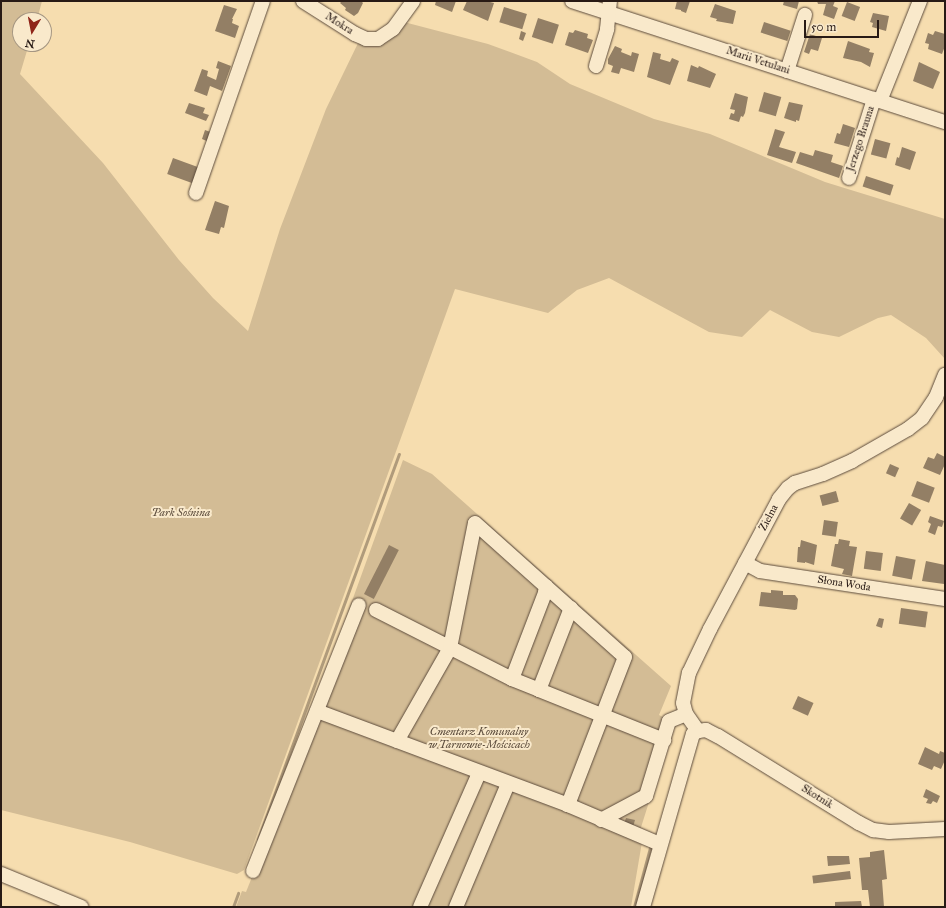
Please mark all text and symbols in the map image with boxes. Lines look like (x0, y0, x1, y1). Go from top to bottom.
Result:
street label: Mokra (323, 10, 355, 38)
north arrow (12, 12, 52, 52)
scale bar (806, 12, 881, 38)
text: 50 m (811, 20, 836, 34)
text: N (24, 36, 36, 51)
street label: Marii Vetulani (724, 44, 792, 78)
street label: Jerzego Brauna (844, 105, 878, 173)
street label: Zielna (757, 503, 781, 533)
park label: Park Sośnina (152, 506, 210, 520)
street label: Słona Woda (816, 573, 872, 595)
park label: Cmentarz Komunalny w Tarnowie-Mościcach (428, 726, 530, 752)
street label: Skotnik (799, 782, 835, 812)

